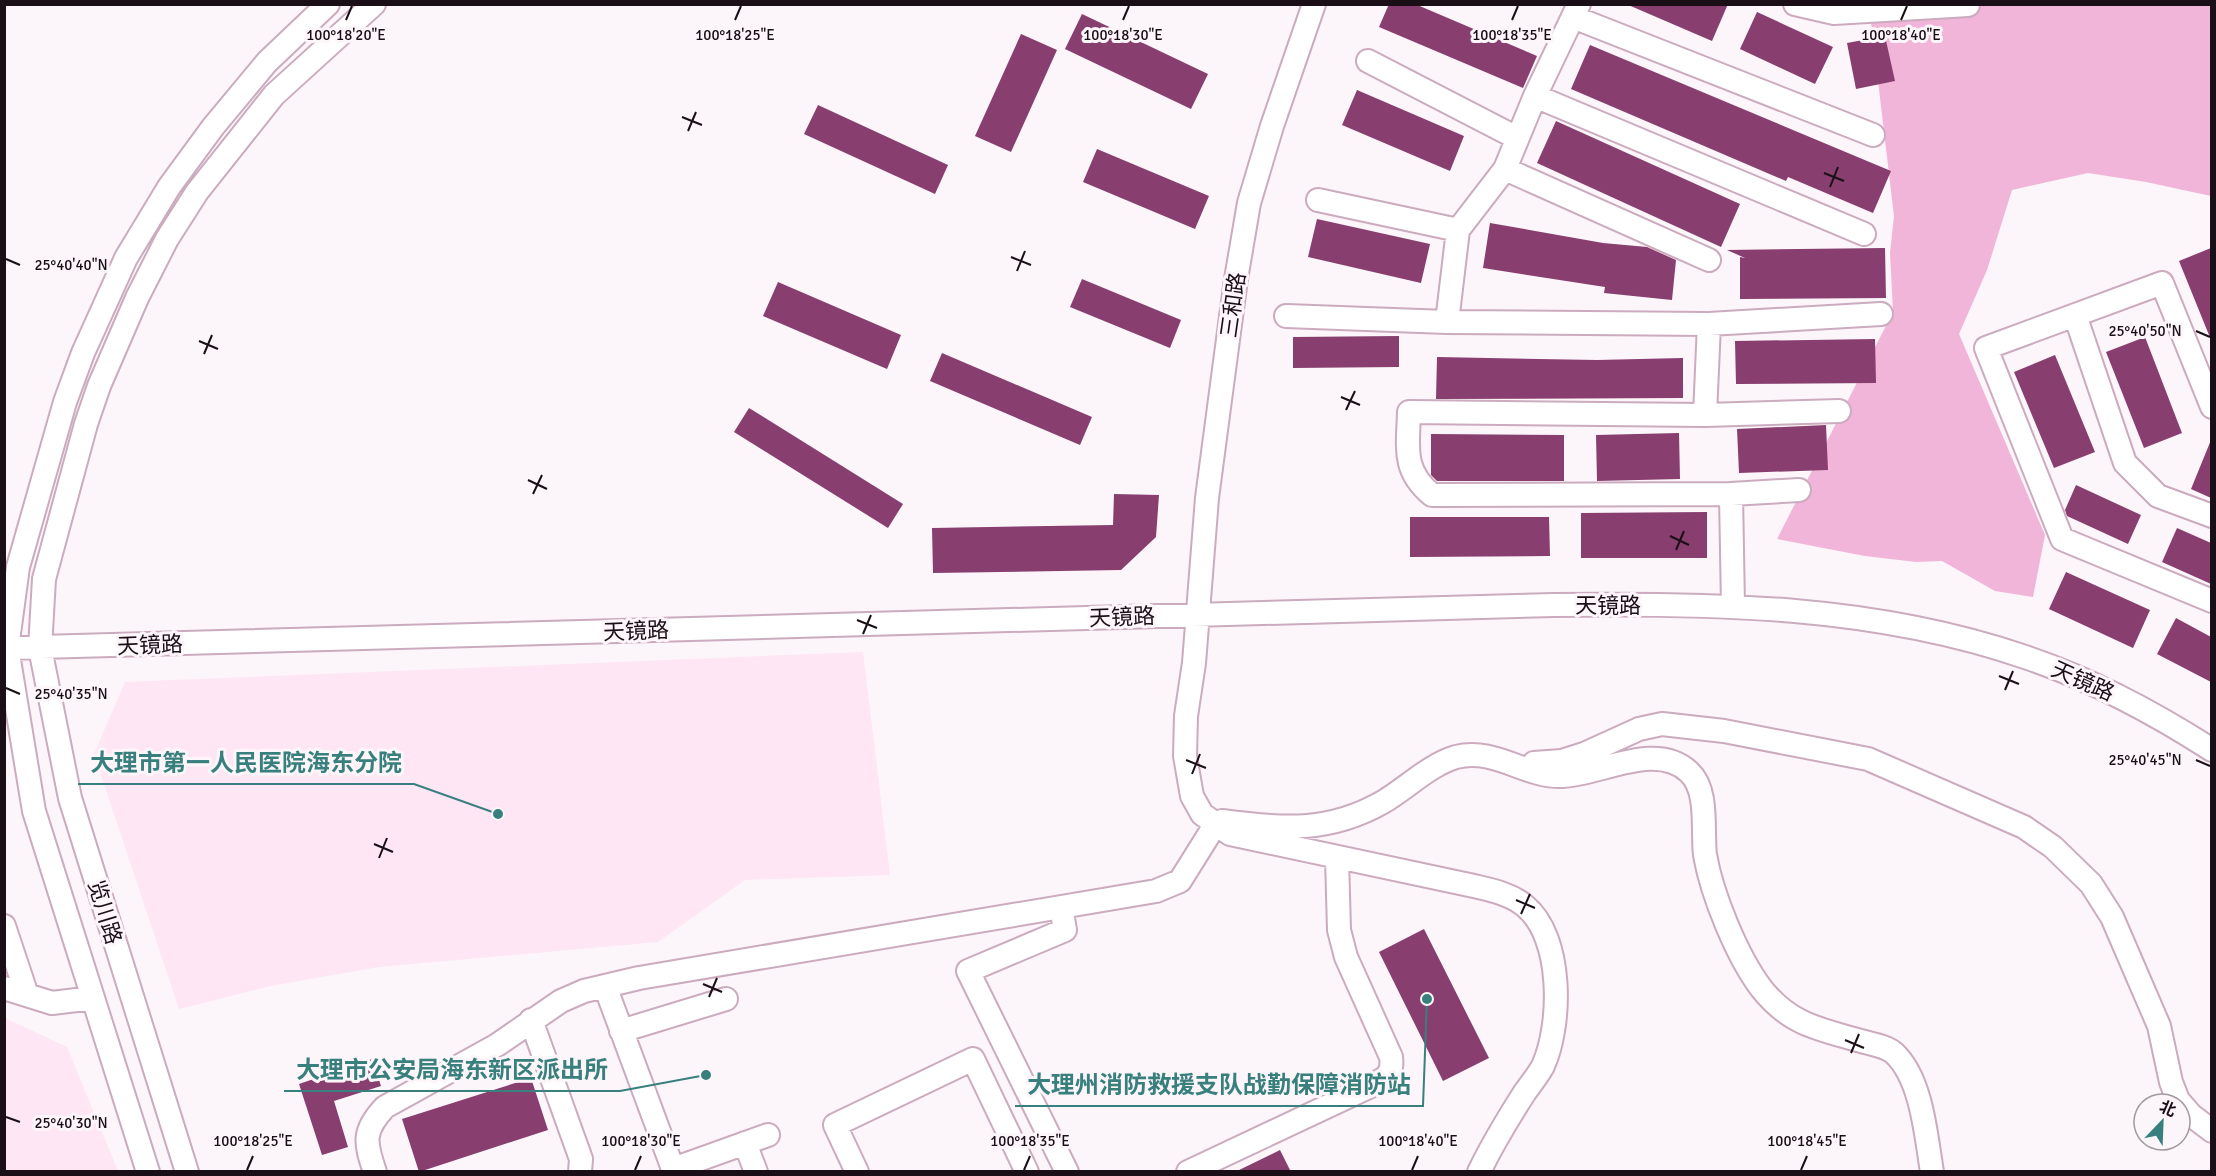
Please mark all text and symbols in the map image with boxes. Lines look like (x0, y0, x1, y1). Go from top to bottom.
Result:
text: 100°18'20"E (306, 26, 386, 44)
text: 100°18'25"E (695, 26, 775, 44)
text: 100°18'30"E (1083, 26, 1163, 44)
text: 100°18'35"E (1472, 26, 1552, 44)
text: 100°18'40"E (1861, 26, 1941, 44)
text: 25°40'40"N (34, 256, 108, 274)
street label: 三和路 (1215, 270, 1251, 340)
text: 25°40'50"N (2108, 322, 2182, 340)
street label: 天镜路 (1575, 592, 1641, 619)
street label: 天镜路 (1089, 602, 1155, 632)
street label: 天镜路 (603, 616, 669, 646)
street label: 天镜路 (117, 630, 183, 660)
street label: 天镜路 (2047, 655, 2119, 707)
text: 25°40'35"N (34, 685, 108, 703)
callout: 大理市第一人民医院海东分院 (78, 742, 414, 784)
text: 大理市第一人民医院海东分院 (90, 748, 402, 778)
text: 25°40'45"N (2108, 751, 2182, 769)
street label: 览川路 (82, 876, 128, 948)
callout: 大理市公安局海东新区派出所 (284, 1049, 620, 1091)
text: 大理市公安局海东新区派出所 (296, 1055, 608, 1085)
callout: 大理州消防救援支队战勤保障消防站 (1015, 1064, 1423, 1106)
text: 大理州消防救援支队战勤保障消防站 (1027, 1070, 1411, 1100)
north arrow (2132, 1092, 2192, 1152)
text: 北 (2156, 1097, 2179, 1121)
text: 25°40'30"N (34, 1114, 108, 1132)
text: 100°18'25"E (213, 1132, 293, 1150)
text: 100°18'30"E (601, 1132, 681, 1150)
text: 100°18'35"E (990, 1132, 1070, 1150)
text: 100°18'40"E (1378, 1132, 1458, 1150)
text: 100°18'45"E (1767, 1132, 1847, 1150)

